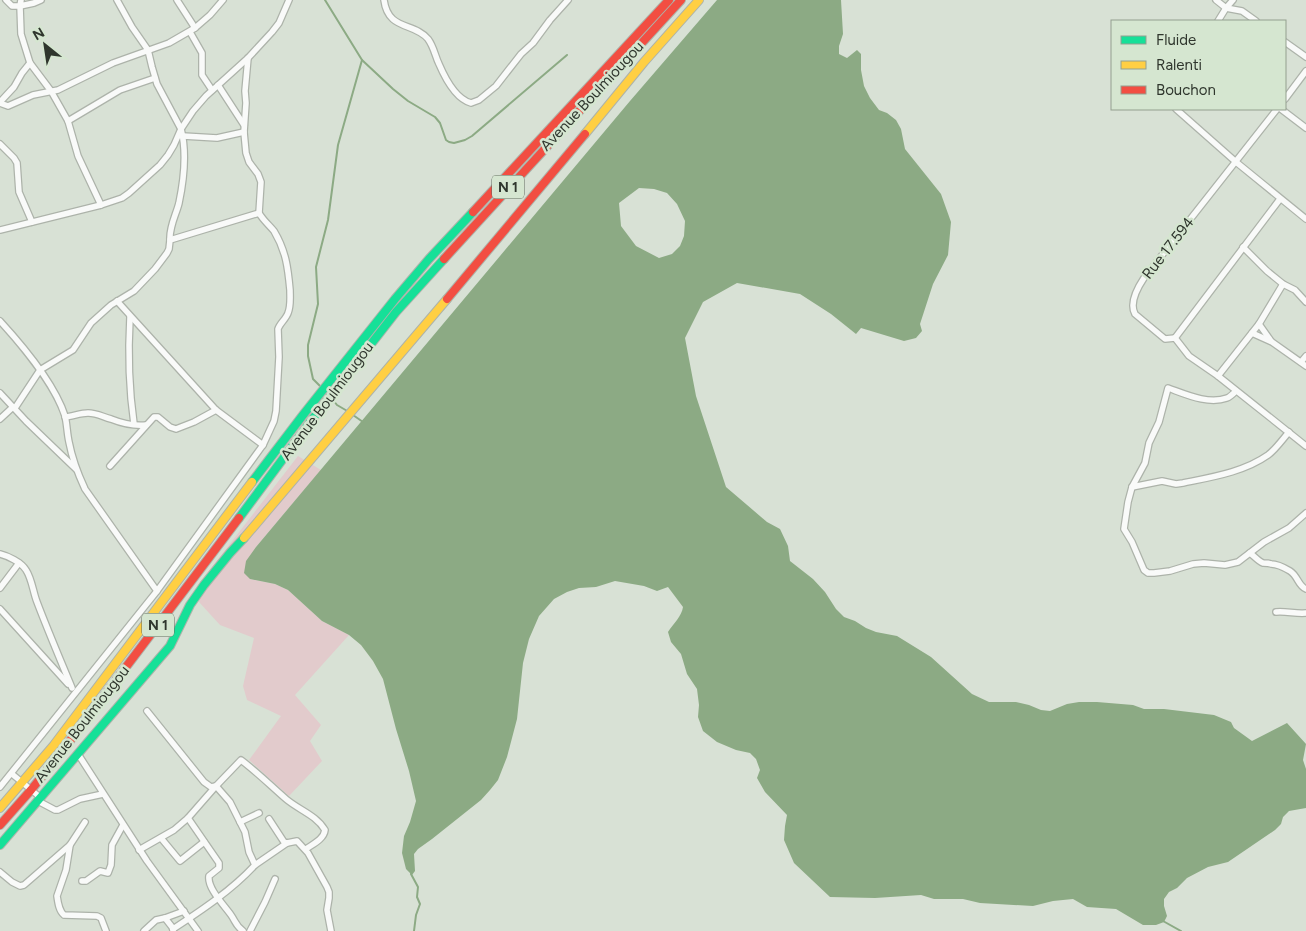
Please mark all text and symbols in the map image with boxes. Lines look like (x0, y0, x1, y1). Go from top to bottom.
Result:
north arrow (20, 20, 70, 70)
legend (1111, 20, 1286, 110)
text: N (30, 24, 48, 44)
text: Fluide (1156, 31, 1196, 49)
street label: Avenue Boulmiougou (537, 38, 647, 154)
text: Ralenti (1156, 56, 1202, 74)
text: Bouchon (1156, 81, 1216, 99)
road number: N 1 (492, 176, 524, 198)
street label: Rue 17.594 (1138, 214, 1198, 282)
street label: Avenue Boulmiougou (277, 338, 377, 464)
road number: N 1 (142, 614, 174, 636)
street label: Avenue Boulmiougou (31, 662, 133, 786)

